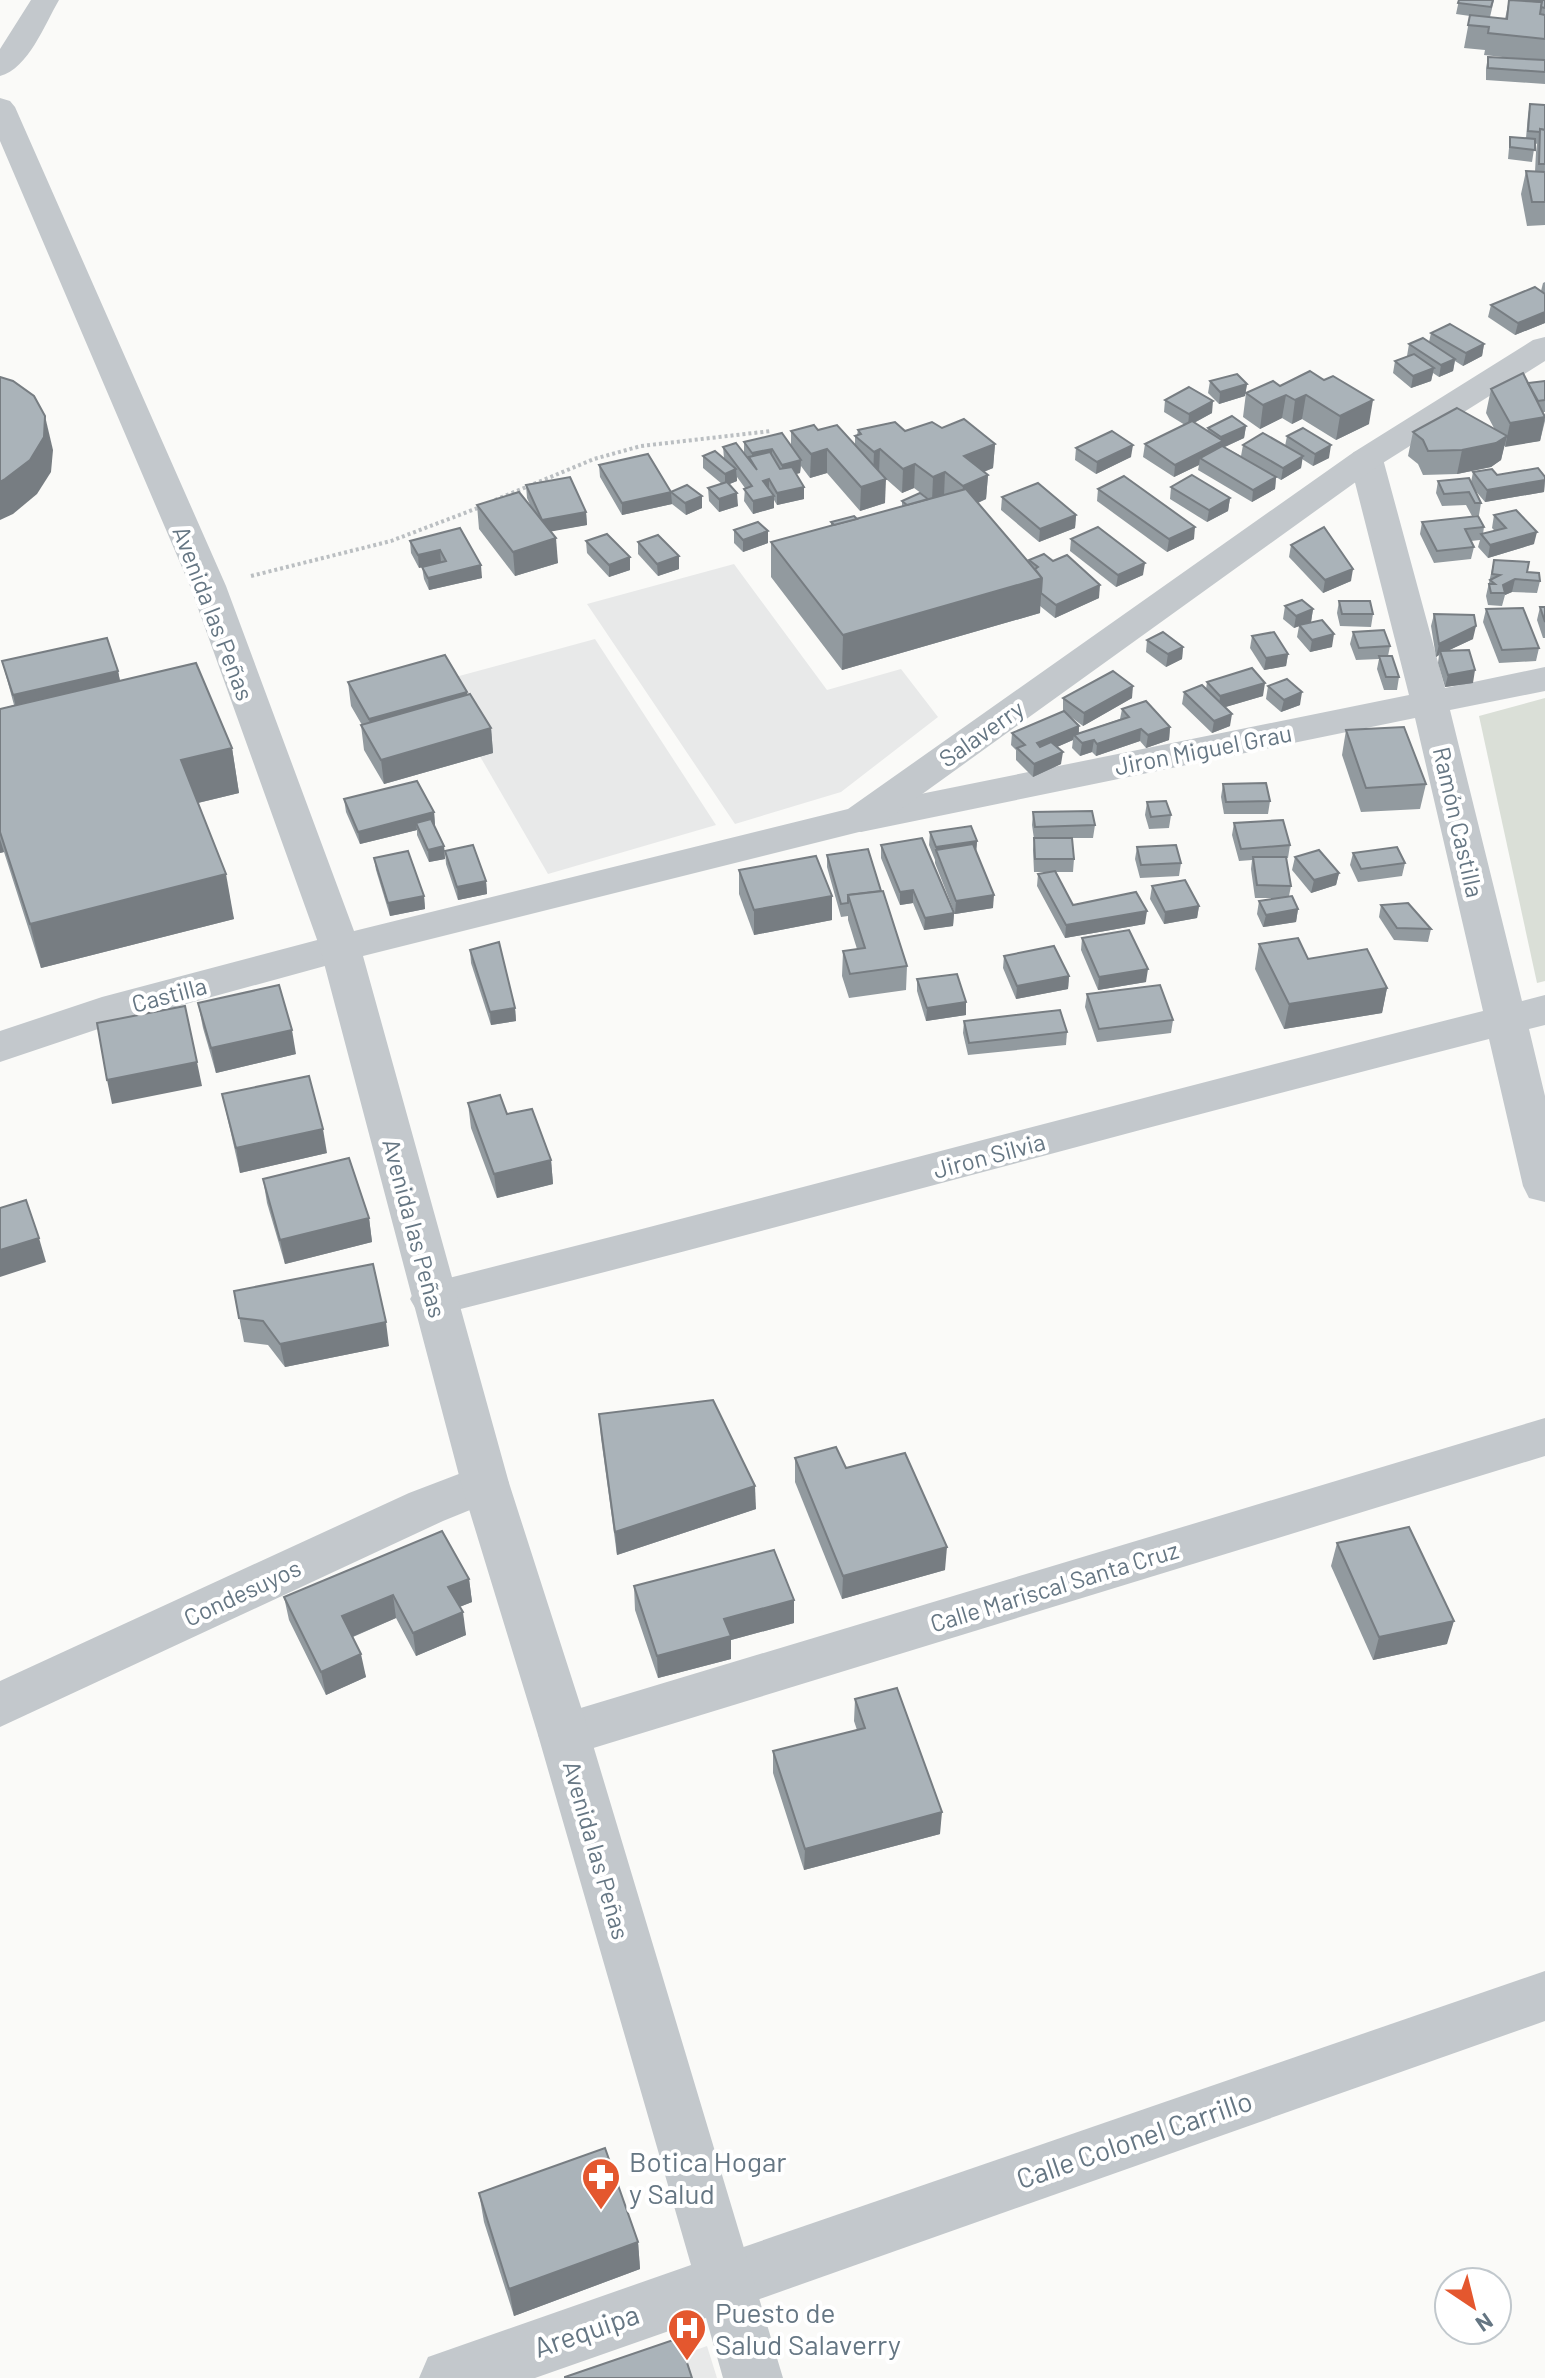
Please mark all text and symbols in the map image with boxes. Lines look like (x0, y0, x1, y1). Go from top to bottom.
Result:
street label: Avenida las Peñas (167, 522, 261, 704)
street label: Salaverry (933, 693, 1029, 773)
street label: Jiron Miguel Grau (1112, 718, 1294, 780)
street label: Ramón Castilla (1428, 744, 1490, 900)
street label: Castilla (128, 970, 210, 1018)
street label: Jiron Silvia (930, 1126, 1048, 1184)
street label: Avenida las Peñas (377, 1135, 453, 1321)
street label: Calle Mariscal Santa Cruz (926, 1534, 1182, 1638)
street label: Condesuyos (179, 1552, 305, 1632)
street label: Avenida las Peñas (558, 1757, 636, 1943)
street label: Calle Colonel Carrillo (1012, 2083, 1256, 2195)
place label: Botica Hogar y Salud (629, 2144, 787, 2210)
pharmacy icon: Botica Hogar y Salud (580, 2156, 622, 2211)
north arrow (1433, 2266, 1513, 2346)
place label: Puesto de Salud Salaverry (715, 2295, 901, 2361)
street label: Arequipa (529, 2296, 643, 2364)
hospital icon: Puesto de Salud Salaverry (666, 2307, 708, 2362)
text: N (1472, 2308, 1498, 2338)

